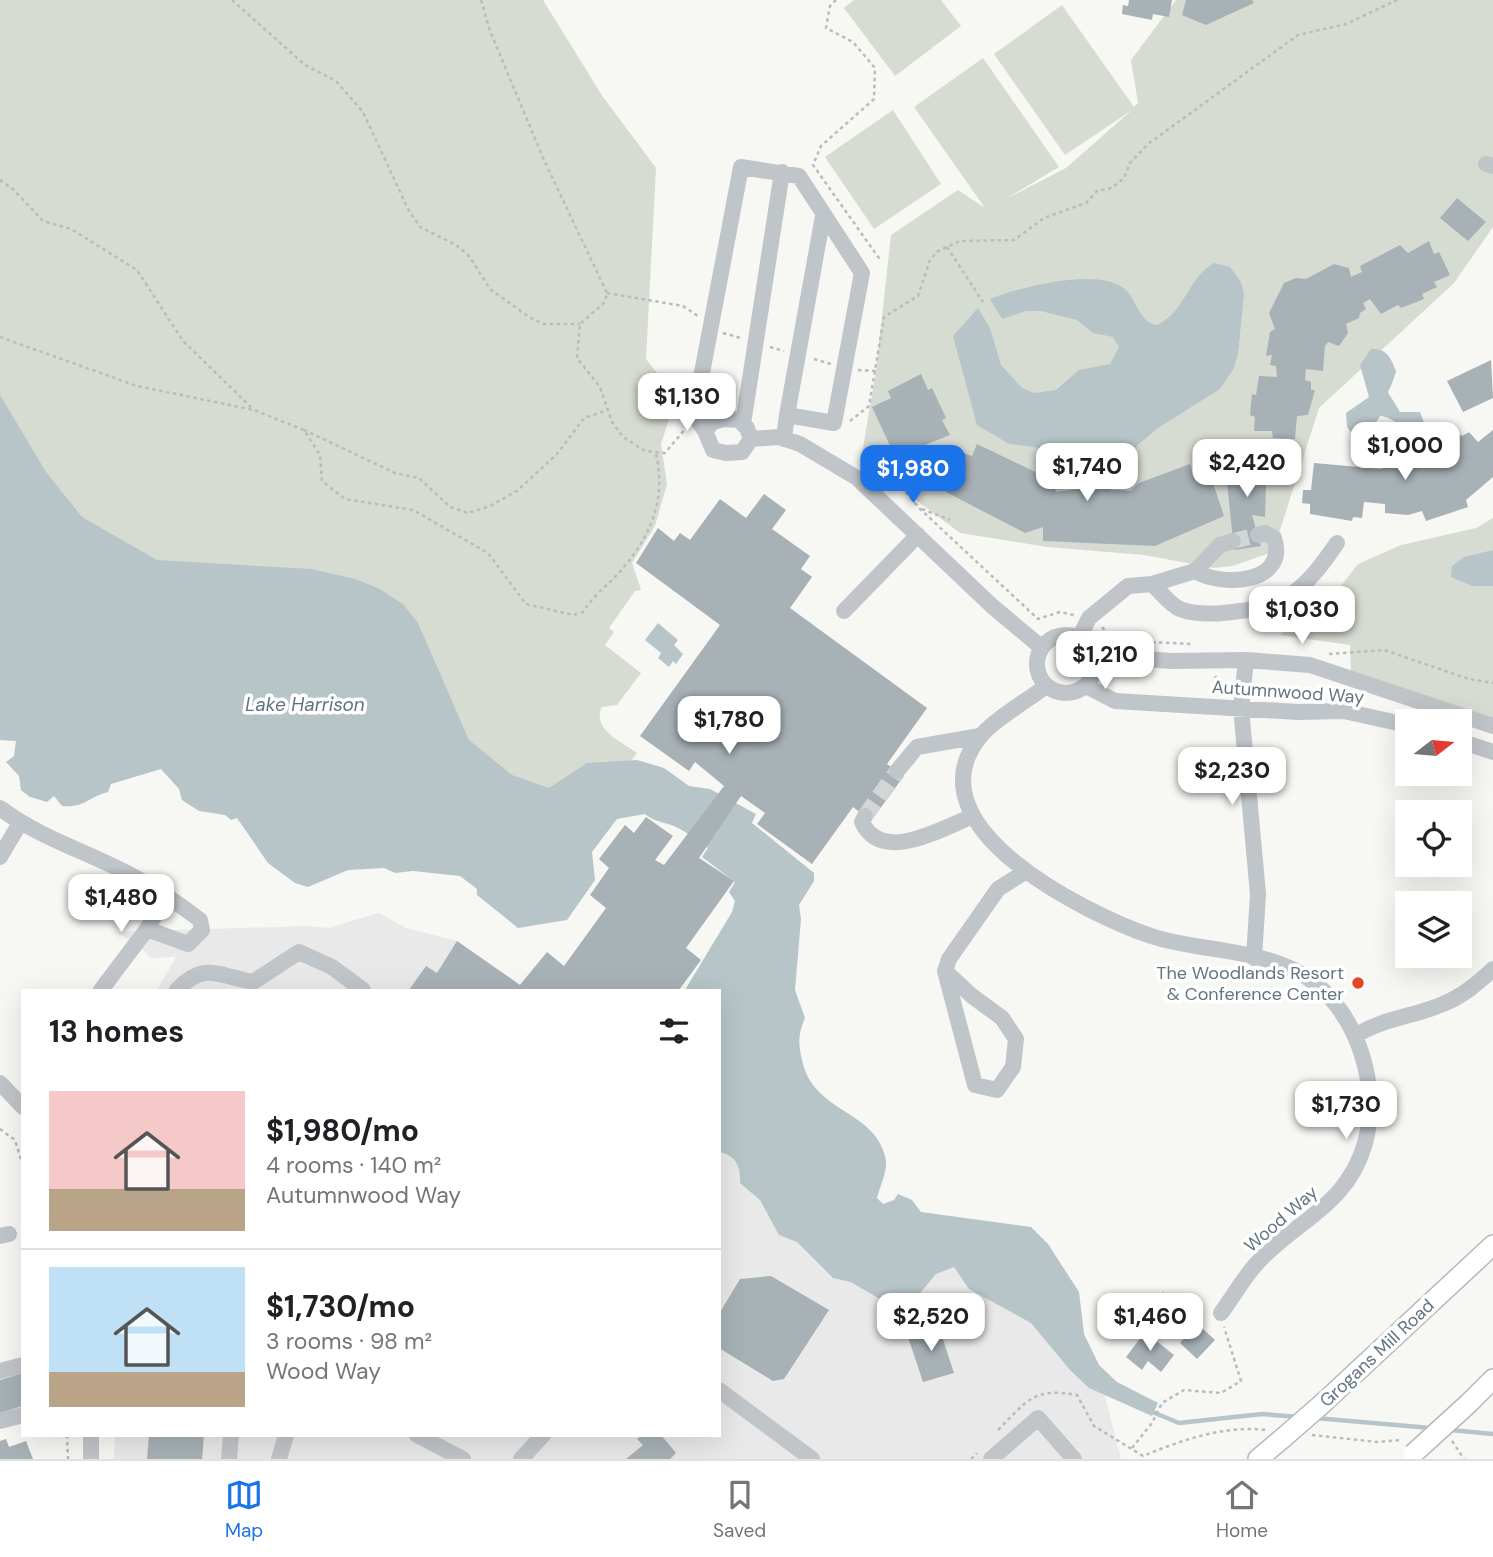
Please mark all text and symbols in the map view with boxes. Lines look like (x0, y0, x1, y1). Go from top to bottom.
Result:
pin: $1,130 (630, 374, 744, 433)
text: $1,130 (654, 381, 720, 411)
pin: $1,000 (1348, 422, 1462, 482)
text: $1,000 (1367, 430, 1443, 460)
pin: $2,420 (1190, 440, 1304, 499)
pin: $1,740 (1030, 444, 1144, 503)
pin: $1,980 (856, 446, 970, 505)
text: $2,420 (1208, 447, 1286, 477)
text: $1,740 (1052, 451, 1122, 481)
text: $1,980 (876, 453, 950, 483)
pin: $1,030 (1245, 586, 1359, 646)
text: $1,030 (1265, 594, 1339, 624)
pin: $1,210 (1048, 632, 1162, 691)
text: $1,210 (1072, 639, 1138, 669)
street label: Autumnwood Way (1211, 675, 1365, 709)
water label: Lake Harrison (245, 692, 365, 717)
pin: $1,780 (672, 696, 786, 756)
text: $1,780 (694, 704, 764, 734)
north arrow (1395, 709, 1472, 786)
map controls (1395, 709, 1472, 968)
pin: $2,230 (1175, 748, 1289, 807)
text: $2,230 (1194, 755, 1270, 785)
button: locate (1395, 800, 1472, 877)
pin: $1,480 (64, 874, 178, 934)
text: $1,480 (84, 882, 158, 912)
button: layers (1395, 891, 1472, 968)
place label: The Woodlands Resort & Conference Center (1156, 961, 1344, 1006)
marker: The Woodlands Resort & Conference Center (1350, 975, 1366, 991)
text: 13 homes (49, 1012, 184, 1051)
icon: filters (655, 1012, 693, 1050)
pin: $1,730 (1289, 1082, 1403, 1141)
text: $1,730 (1311, 1089, 1381, 1119)
text: $1,980/mo (266, 1111, 419, 1150)
icon: home (105, 1119, 189, 1203)
text: 4 rooms · 140 m² (266, 1150, 441, 1180)
text: Autumnwood Way (266, 1180, 461, 1210)
street label: Wood Way (1239, 1180, 1323, 1258)
text: $1,730/mo (266, 1287, 415, 1326)
pin: $2,520 (874, 1294, 988, 1353)
pin: $1,460 (1093, 1294, 1207, 1353)
street label: Grogans Mill Road (1315, 1294, 1439, 1412)
icon: home (105, 1295, 189, 1379)
text: $2,520 (893, 1301, 969, 1331)
text: $1,460 (1113, 1301, 1187, 1331)
text: 3 rooms · 98 m² (266, 1326, 432, 1356)
text: Wood Way (266, 1356, 381, 1386)
tab: Map (225, 1476, 263, 1543)
tab: Saved (713, 1476, 766, 1543)
tab: Home (1216, 1476, 1268, 1543)

